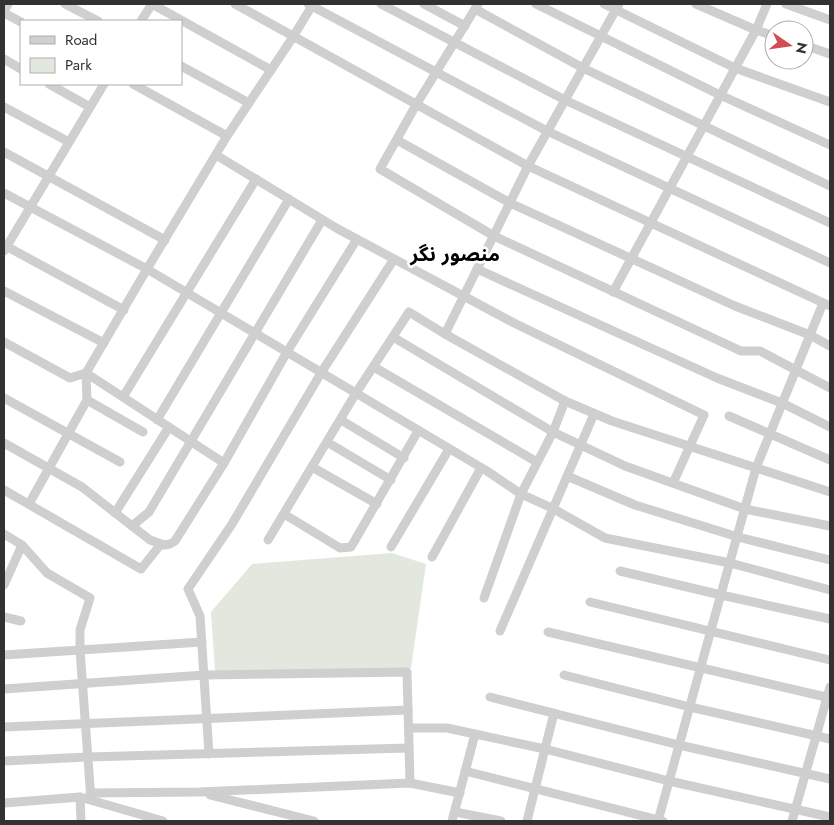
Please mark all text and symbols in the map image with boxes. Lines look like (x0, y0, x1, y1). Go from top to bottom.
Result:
legend (20, 20, 182, 85)
north arrow (764, 20, 814, 70)
text: Road (65, 29, 97, 51)
text: N (791, 40, 813, 56)
text: Park (65, 54, 92, 76)
district label: منصور نگر (409, 240, 500, 269)

